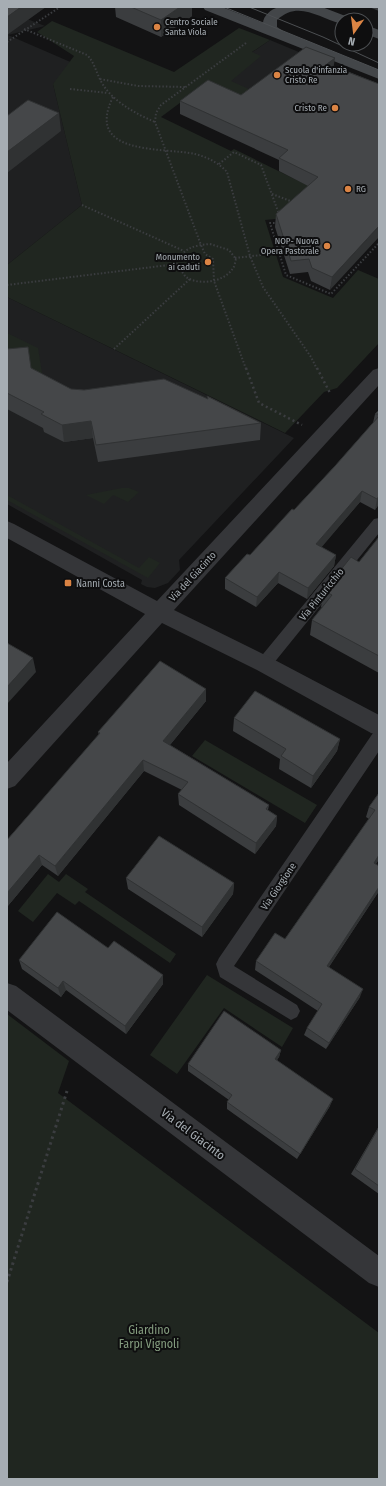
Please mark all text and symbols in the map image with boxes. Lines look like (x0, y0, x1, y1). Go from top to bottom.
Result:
north arrow (334, 12, 374, 52)
place label: Centro Sociale Santa Viola (165, 17, 218, 37)
marker: Centro Sociale Santa Viola (152, 22, 162, 32)
text: N (347, 34, 356, 48)
place label: Scuola d'infanzia Cristo Re (285, 65, 348, 85)
marker: Scuola d'infanzia Cristo Re (272, 70, 282, 80)
place label: Cristo Re (294, 103, 328, 113)
marker: Cristo Re (330, 103, 340, 113)
marker: RG (343, 184, 353, 194)
place label: RG (356, 184, 366, 194)
place label: NOP- Nuova Opera Pastorale (261, 236, 320, 256)
marker: NOP- Nuova Opera Pastorale (322, 241, 332, 251)
place label: Monumento ai caduti (156, 252, 200, 272)
marker: Monumento ai caduti (203, 257, 213, 267)
street label: Via del Giacinto (167, 549, 219, 604)
street label: Via Pinturicchio (297, 566, 347, 623)
marker: Nanni Costa (63, 578, 73, 588)
place label: Nanni Costa (76, 578, 125, 590)
street label: Via Giorgione (259, 861, 299, 912)
street label: Via del Giacinto (158, 1105, 228, 1163)
park label: Giardino Farpi Vignoli (119, 1323, 179, 1351)

